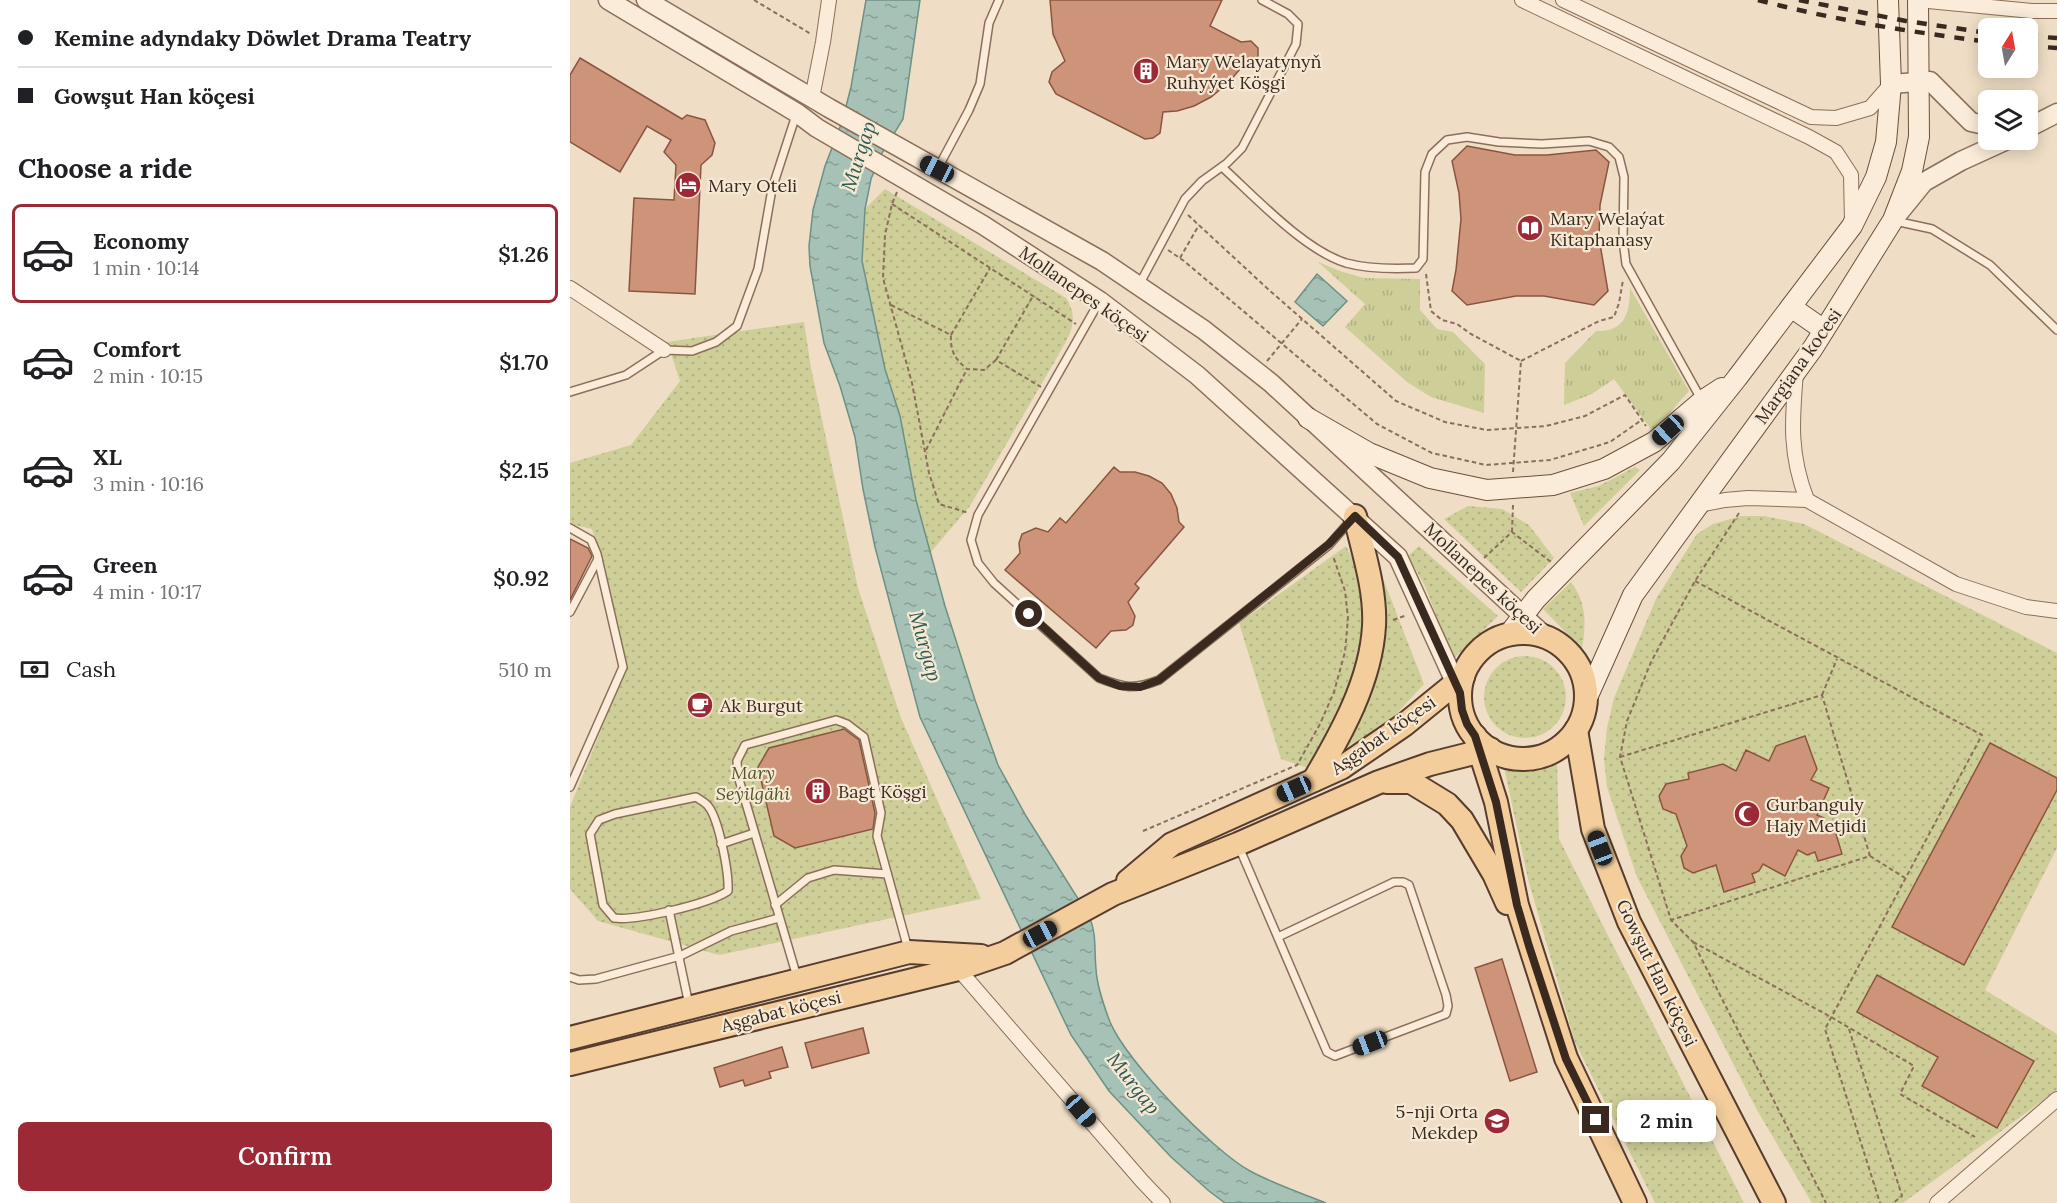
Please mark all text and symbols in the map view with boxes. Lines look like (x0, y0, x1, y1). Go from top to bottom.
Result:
north arrow (1978, 18, 2038, 78)
map controls (1978, 18, 2038, 150)
text: Kemine adyndaky Döwlet Drama Teatry (54, 24, 471, 52)
place label: Mary Welayatynyň Ruhyýet Köşgi (1166, 50, 1322, 94)
building icon: Mary Welayatynyň Ruhyýet Köşgi (1131, 56, 1161, 86)
text: Gowşut Han köçesi (54, 82, 255, 110)
button: layers (1978, 90, 2038, 150)
water label: Murgap (835, 118, 881, 194)
text: Choose a ride (18, 151, 192, 185)
car (917, 153, 957, 185)
hotel icon: Mary Oteli (673, 170, 703, 200)
place label: Mary Oteli (708, 174, 797, 197)
place label: Mary Welaýat Kitaphanasy (1550, 207, 1665, 251)
library icon: Mary Welaýat Kitaphanasy (1515, 213, 1545, 243)
icon: car (21, 227, 75, 281)
text: Economy (93, 227, 189, 255)
text: $1.26 (498, 240, 549, 268)
street label: Mollanepes köçesi (1015, 241, 1153, 347)
text: 1 min · 10:14 (93, 255, 200, 280)
street label: Margiana kocesi (1750, 304, 1846, 428)
icon: car (21, 335, 75, 389)
text: Comfort (93, 335, 181, 363)
text: $1.70 (499, 348, 549, 376)
text: 2 min · 10:15 (93, 363, 203, 388)
car (1649, 411, 1687, 449)
icon: car (21, 443, 75, 497)
text: XL (93, 443, 122, 471)
text: $2.15 (499, 456, 549, 484)
text: 3 min · 10:16 (93, 471, 204, 496)
street label: Mollanepes köçesi (1419, 517, 1547, 639)
icon: car (21, 551, 75, 605)
text: Green (93, 551, 158, 579)
text: $0.92 (493, 564, 549, 592)
text: 4 min · 10:17 (93, 579, 201, 604)
route start (1015, 600, 1042, 627)
water label: Murgap (904, 608, 948, 684)
icon: cash (18, 653, 51, 686)
text: Cash (66, 655, 116, 683)
text: 510 m (498, 657, 552, 682)
cafe icon: Ak Burgut (685, 690, 715, 720)
street label: Aşgabat köçesi (1325, 690, 1440, 780)
place label: Ak Burgut (719, 694, 803, 717)
park label: Mary Seýilgähi (716, 761, 790, 805)
car (1274, 773, 1314, 805)
building icon: Bagt Köşgi (803, 776, 833, 806)
place label: Bagt Köşgi (838, 780, 926, 803)
place label: Gurbanguly Hajy Metjidi (1766, 793, 1867, 837)
mosque icon: Gurbanguly Hajy Metjidi (1732, 799, 1762, 829)
car (1585, 828, 1615, 868)
street label: Gowşut Han köçesi (1611, 896, 1703, 1050)
car (1020, 918, 1060, 950)
street label: Aşgabat köçesi (718, 985, 843, 1037)
car (1350, 1028, 1390, 1058)
water label: Murgap (1102, 1047, 1166, 1119)
car (1062, 1092, 1100, 1130)
callout: 2 min (1617, 1099, 1716, 1141)
place label: 5-nji Orta Mekdep (1396, 1100, 1478, 1144)
school or university icon: 5-nji Orta Mekdep (1482, 1106, 1512, 1136)
route end (1582, 1106, 1609, 1133)
text: 2 min (1640, 1108, 1693, 1133)
button: Confirm (18, 1122, 552, 1191)

